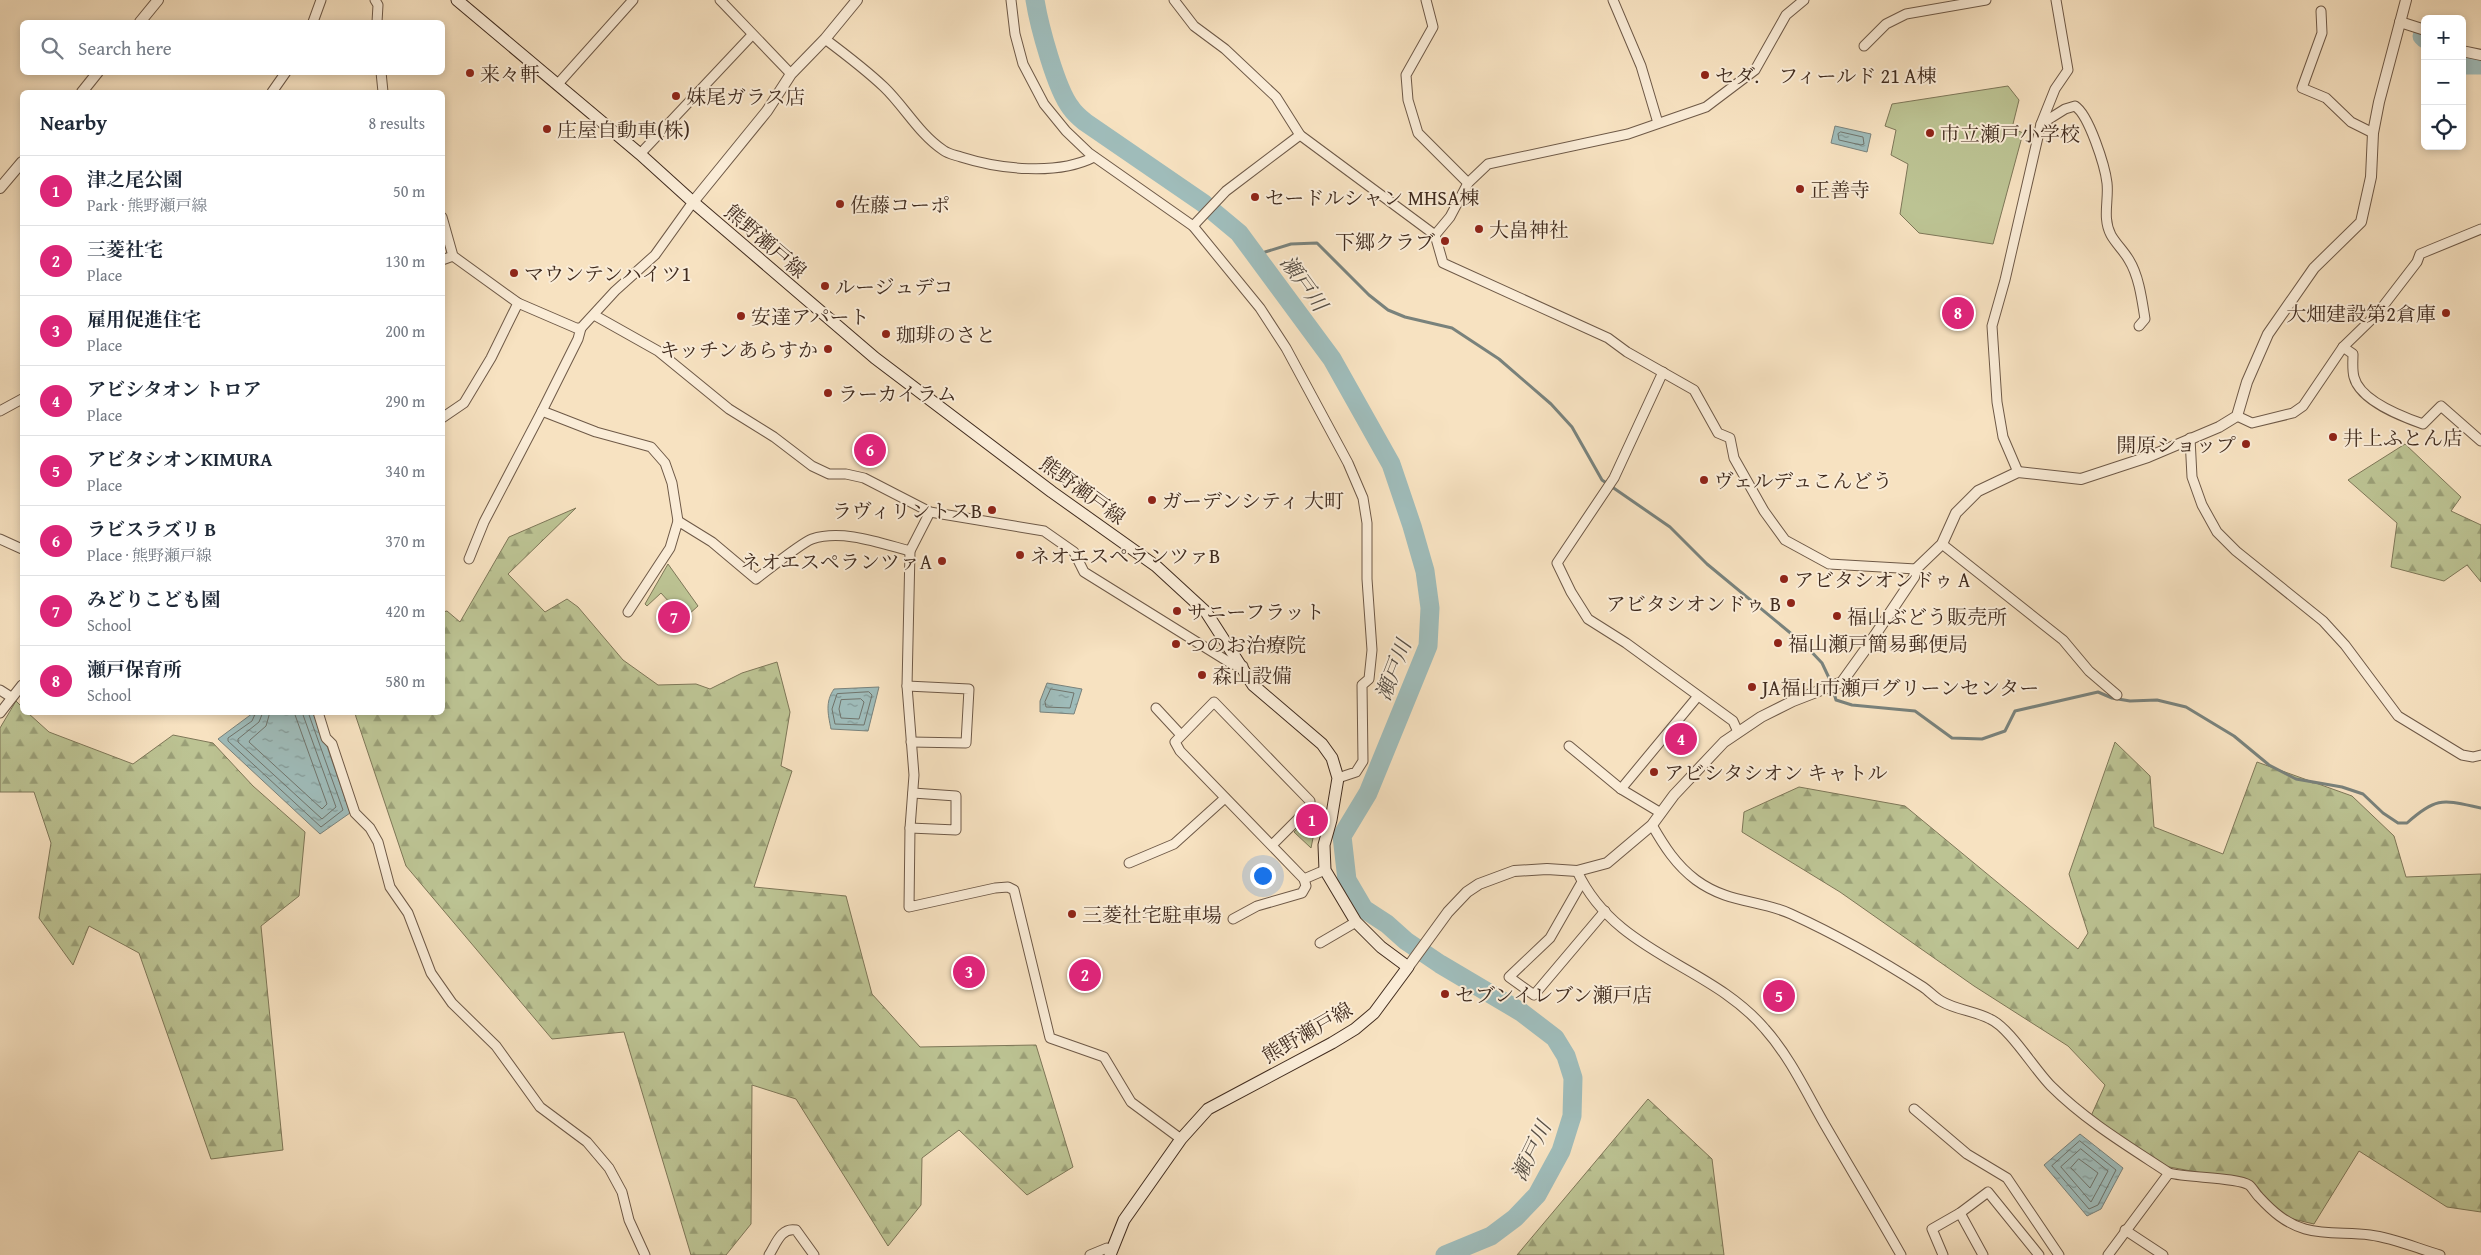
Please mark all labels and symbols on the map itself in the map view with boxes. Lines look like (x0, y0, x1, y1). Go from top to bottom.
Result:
place label: 来々軒 (480, 59, 540, 88)
place label: セダ． フィールド 21 A棟 (1715, 61, 1936, 90)
marker: 来々軒 (464, 67, 476, 79)
marker: セダ． フィールド 21 A棟 (1699, 69, 1711, 81)
place label: 妹尾ガラス店 (686, 82, 805, 111)
marker: 妹尾ガラス店 (670, 90, 682, 102)
place label: 庄屋自動車(株) (557, 115, 690, 144)
place label: 市立瀬戸小学校 (1940, 119, 2080, 148)
marker: 庄屋自動車(株) (541, 123, 553, 135)
marker: 市立瀬戸小学校 (1924, 127, 1936, 139)
place label: 正善寺 (1810, 175, 1870, 204)
place label: セードルシャン MHSA棟 (1265, 183, 1479, 212)
marker: 正善寺 (1794, 183, 1806, 195)
place label: 佐藤コーポ (850, 190, 950, 219)
marker: セードルシャン MHSA棟 (1249, 191, 1261, 203)
street label: 熊野瀬戸線 (719, 197, 813, 285)
marker: 佐藤コーポ (834, 198, 846, 210)
place label: 大畠神社 (1489, 215, 1569, 244)
marker: 大畠神社 (1473, 223, 1485, 235)
place label: 下郷クラブ (1335, 227, 1435, 256)
marker: 下郷クラブ (1439, 235, 1451, 247)
water label: 瀬戸川 (1273, 248, 1336, 319)
place label: マウンテンハイツ1 (524, 259, 691, 288)
marker: マウンテンハイツ1 (508, 267, 520, 279)
place label: ルージュデコ (835, 272, 953, 301)
marker: ルージュデコ (819, 280, 831, 292)
pin: 8 (1942, 294, 1974, 332)
place label: 大畑建設第2倉庫 (2286, 299, 2436, 328)
place label: 安達アパート (751, 302, 869, 331)
marker: 大畑建設第2倉庫 (2440, 307, 2452, 319)
marker: 安達アパート (735, 310, 747, 322)
place label: 珈琲のさと (896, 320, 996, 349)
marker: 珈琲のさと (880, 328, 892, 340)
place label: キッチンあらすか (659, 335, 818, 364)
marker: キッチンあらすか (822, 343, 834, 355)
place label: ラーカイラム (838, 379, 957, 408)
marker: ラーカイラム (822, 387, 834, 399)
place label: 井上ふとん店 (2343, 423, 2463, 452)
place label: 開原ショップ (2116, 430, 2236, 459)
pin: 6 (854, 431, 886, 469)
marker: 井上ふとん店 (2327, 431, 2339, 443)
marker: 開原ショップ (2240, 438, 2252, 450)
street label: 熊野瀬戸線 (1034, 449, 1132, 531)
place label: ヴェルデュこんどう (1714, 466, 1893, 495)
marker: ヴェルデュこんどう (1698, 474, 1710, 486)
place label: ガーデンシティ 大町 (1162, 486, 1344, 515)
marker: ガーデンシティ 大町 (1146, 494, 1158, 506)
place label: ラヴィリントスB (832, 496, 982, 525)
marker: ラヴィリントスB (986, 504, 998, 516)
place label: ネオエスペランツァB (1030, 541, 1220, 570)
place label: ネオエスペランツァA (741, 547, 932, 576)
marker: ネオエスペランツァB (1014, 549, 1026, 561)
marker: ネオエスペランツァA (936, 555, 948, 567)
place label: アビタシオンドゥ A (1794, 565, 1970, 594)
marker: アビタシオンドゥ A (1778, 573, 1790, 585)
place label: アビタシオンドゥ B (1606, 589, 1781, 618)
place label: サニーフラット (1187, 597, 1325, 626)
marker: アビタシオンドゥ B (1785, 597, 1797, 609)
pin: 7 (658, 598, 690, 636)
place label: 福山ぶどう販売所 (1847, 602, 2007, 631)
marker: サニーフラット (1171, 605, 1183, 617)
marker: 福山ぶどう販売所 (1831, 610, 1843, 622)
place label: 福山瀬戸簡易郵便局 (1788, 629, 1968, 658)
place label: つのお治療院 (1186, 630, 1306, 659)
water label: 瀬戸川 (1367, 633, 1419, 705)
marker: 福山瀬戸簡易郵便局 (1772, 637, 1784, 649)
marker: つのお治療院 (1170, 638, 1182, 650)
place label: 森山設備 (1212, 661, 1292, 690)
marker: 森山設備 (1196, 669, 1208, 681)
place label: JA福山市瀬戸グリーンセンター (1759, 673, 2039, 702)
marker: JA福山市瀬戸グリーンセンター (1746, 681, 1758, 693)
pin: 4 (1665, 720, 1697, 758)
place label: アビシタシオン キャトル (1664, 758, 1888, 787)
marker: アビシタシオン キャトル (1648, 766, 1660, 778)
pin: 1 (1296, 801, 1328, 839)
your location (1250, 863, 1276, 889)
place label: 三菱社宅駐車場 (1082, 900, 1222, 929)
marker: 三菱社宅駐車場 (1066, 908, 1078, 920)
pin: 3 (953, 953, 985, 991)
pin: 2 (1069, 956, 1101, 994)
pin: 5 (1763, 977, 1795, 1015)
place label: セブンイレブン瀬戸店 (1455, 980, 1652, 1009)
marker: セブンイレブン瀬戸店 (1439, 988, 1451, 1000)
street label: 熊野瀬戸線 (1256, 994, 1358, 1070)
water label: 瀬戸川 (1503, 1114, 1560, 1186)

